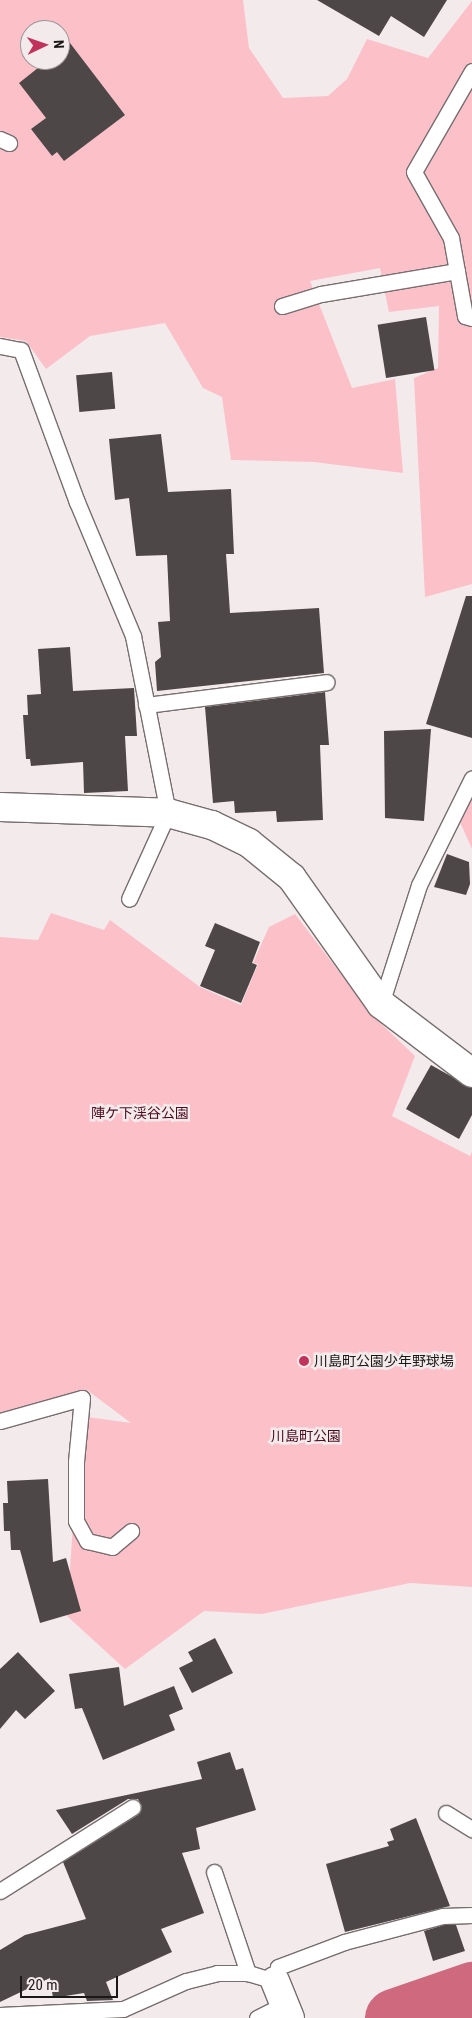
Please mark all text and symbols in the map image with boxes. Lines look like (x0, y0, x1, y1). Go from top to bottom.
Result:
north arrow (20, 20, 70, 70)
text: N (51, 40, 67, 49)
park label: 陣ケ下渓谷公園 (91, 1105, 189, 1121)
place label: 川島町公園少年野球場 (314, 1353, 454, 1369)
marker: 川島町公園少年野球場 (298, 1355, 310, 1367)
park label: 川島町公園 (271, 1428, 341, 1444)
scale bar (22, 1966, 120, 1998)
text: 20 m (28, 1976, 58, 1994)

